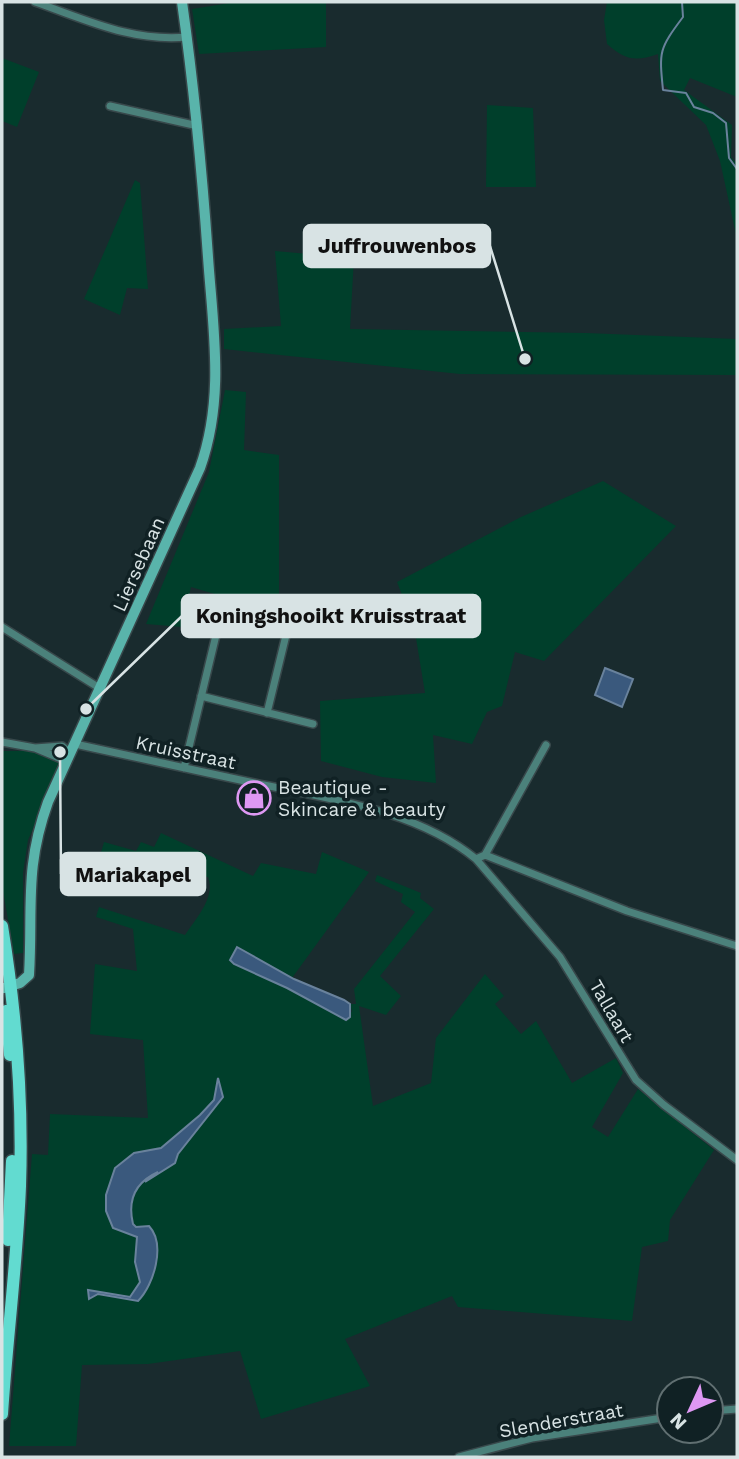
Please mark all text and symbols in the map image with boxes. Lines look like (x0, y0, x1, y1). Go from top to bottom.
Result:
callout: Juffrouwenbos (304, 225, 490, 267)
text: Juffrouwenbos (318, 233, 476, 258)
street label: Liersebaan (107, 513, 169, 615)
callout: Koningshooikt Kruisstraat (182, 595, 480, 637)
text: Koningshooikt Kruisstraat (196, 603, 466, 628)
street label: Kruisstraat (134, 731, 238, 774)
place label: Beautique - Skincare & beauty (278, 776, 446, 821)
shop icon: Beautique - Skincare & beauty (235, 779, 273, 817)
callout: Mariakapel (61, 853, 205, 895)
text: Mariakapel (75, 862, 191, 887)
street label: Tallaart (584, 976, 639, 1047)
north arrow (655, 1375, 725, 1445)
street label: Slenderstraat (497, 1398, 625, 1443)
text: N (665, 1408, 691, 1435)

